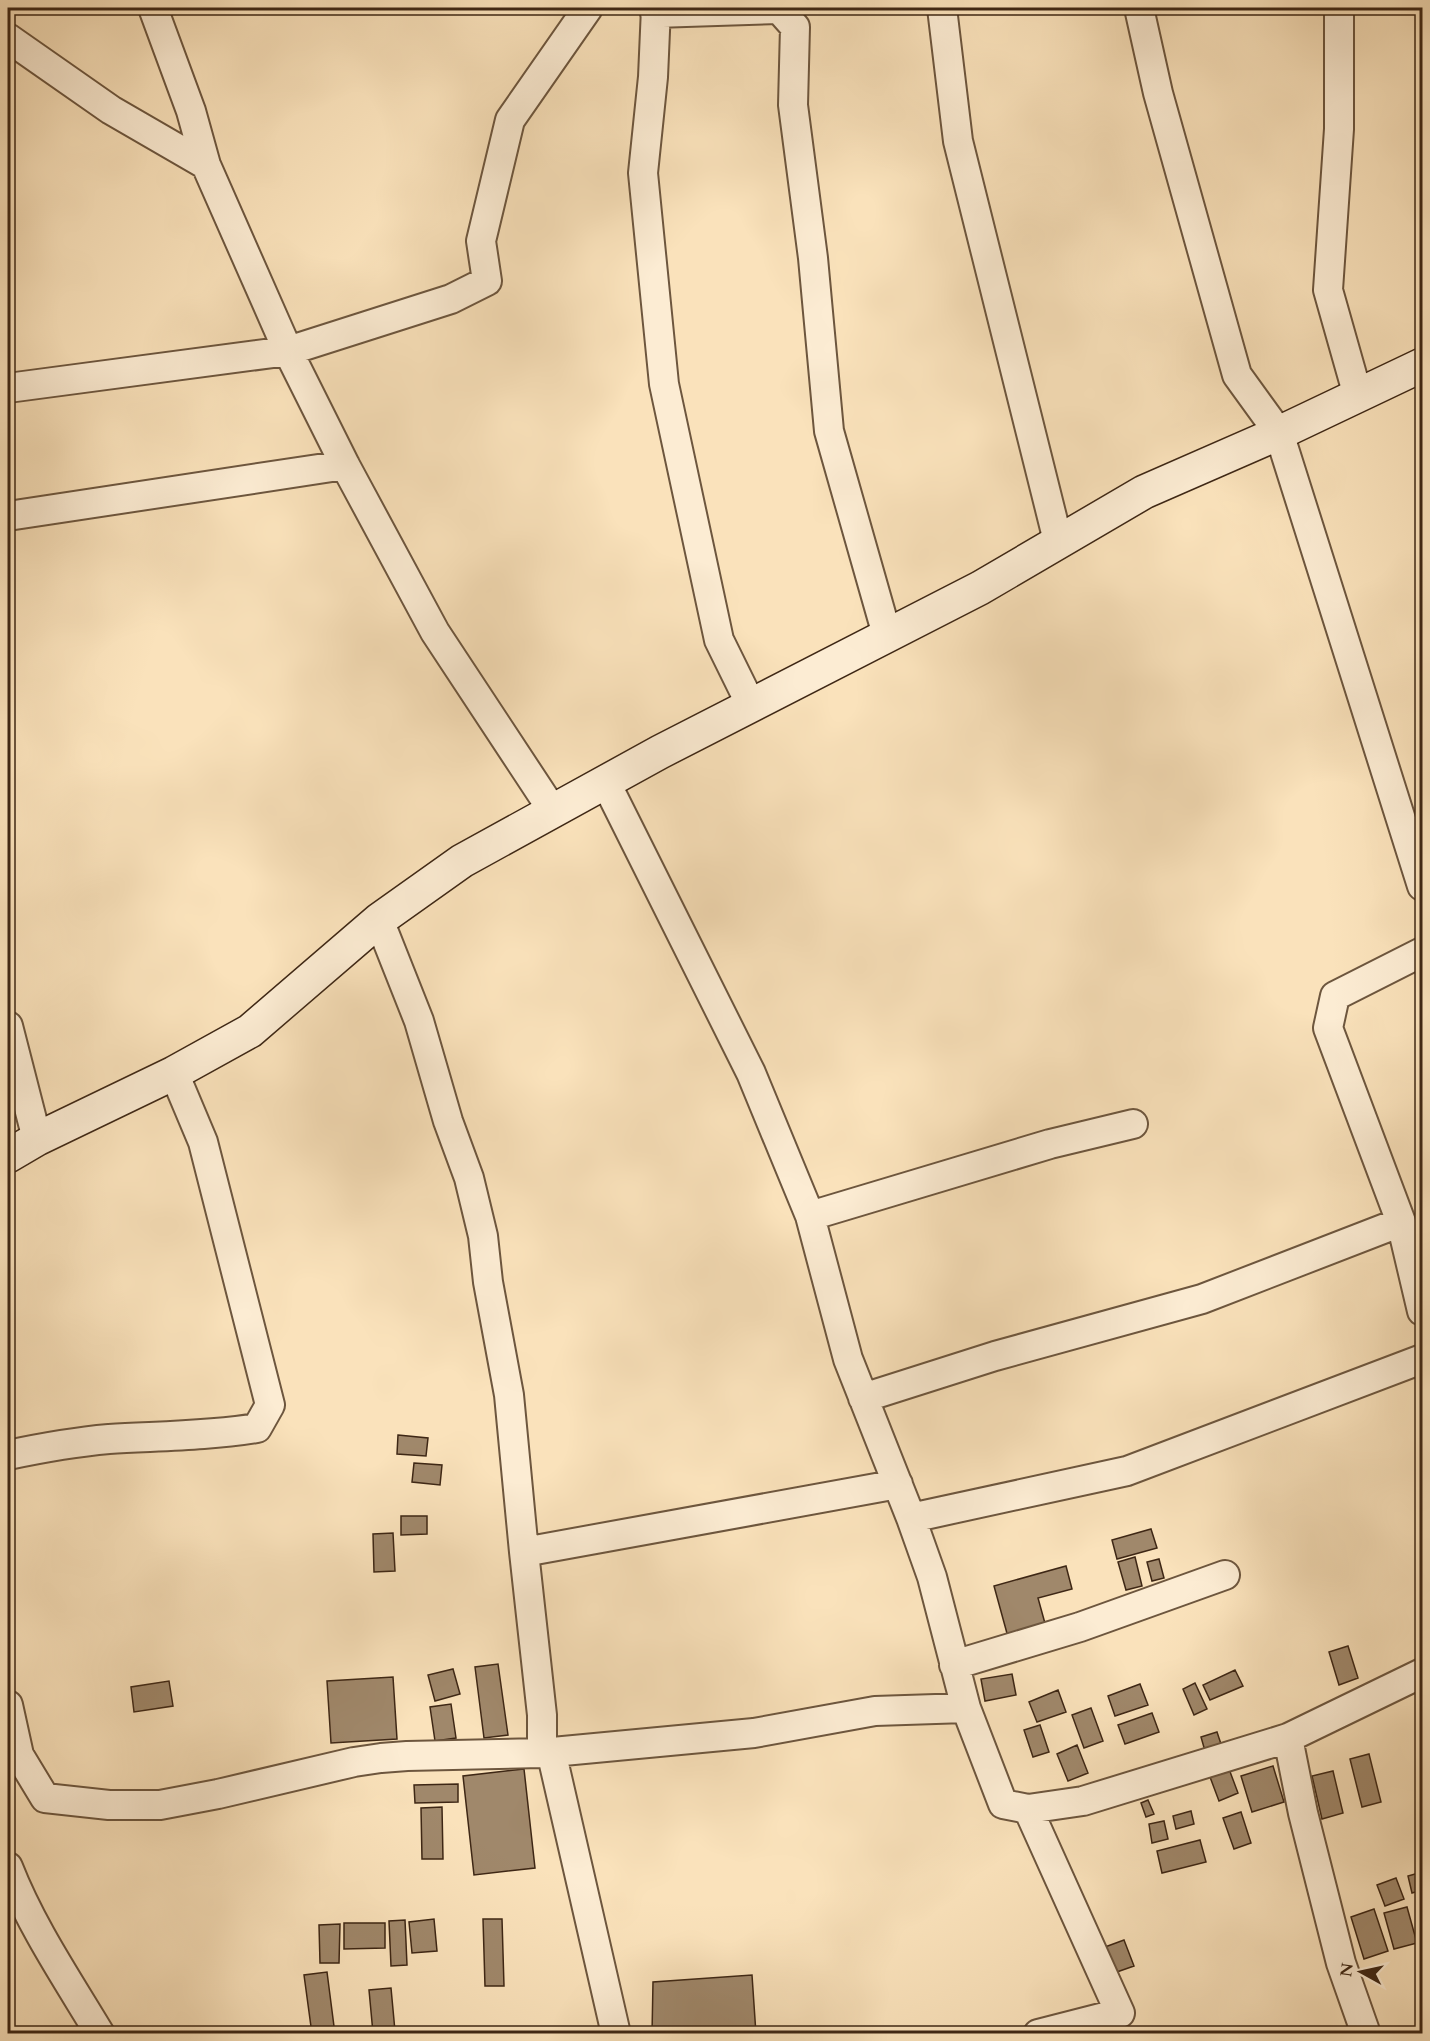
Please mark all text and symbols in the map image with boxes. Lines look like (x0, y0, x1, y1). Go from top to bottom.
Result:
north arrow (1331, 1942, 1391, 2002)
text: N (1335, 1962, 1359, 1978)

